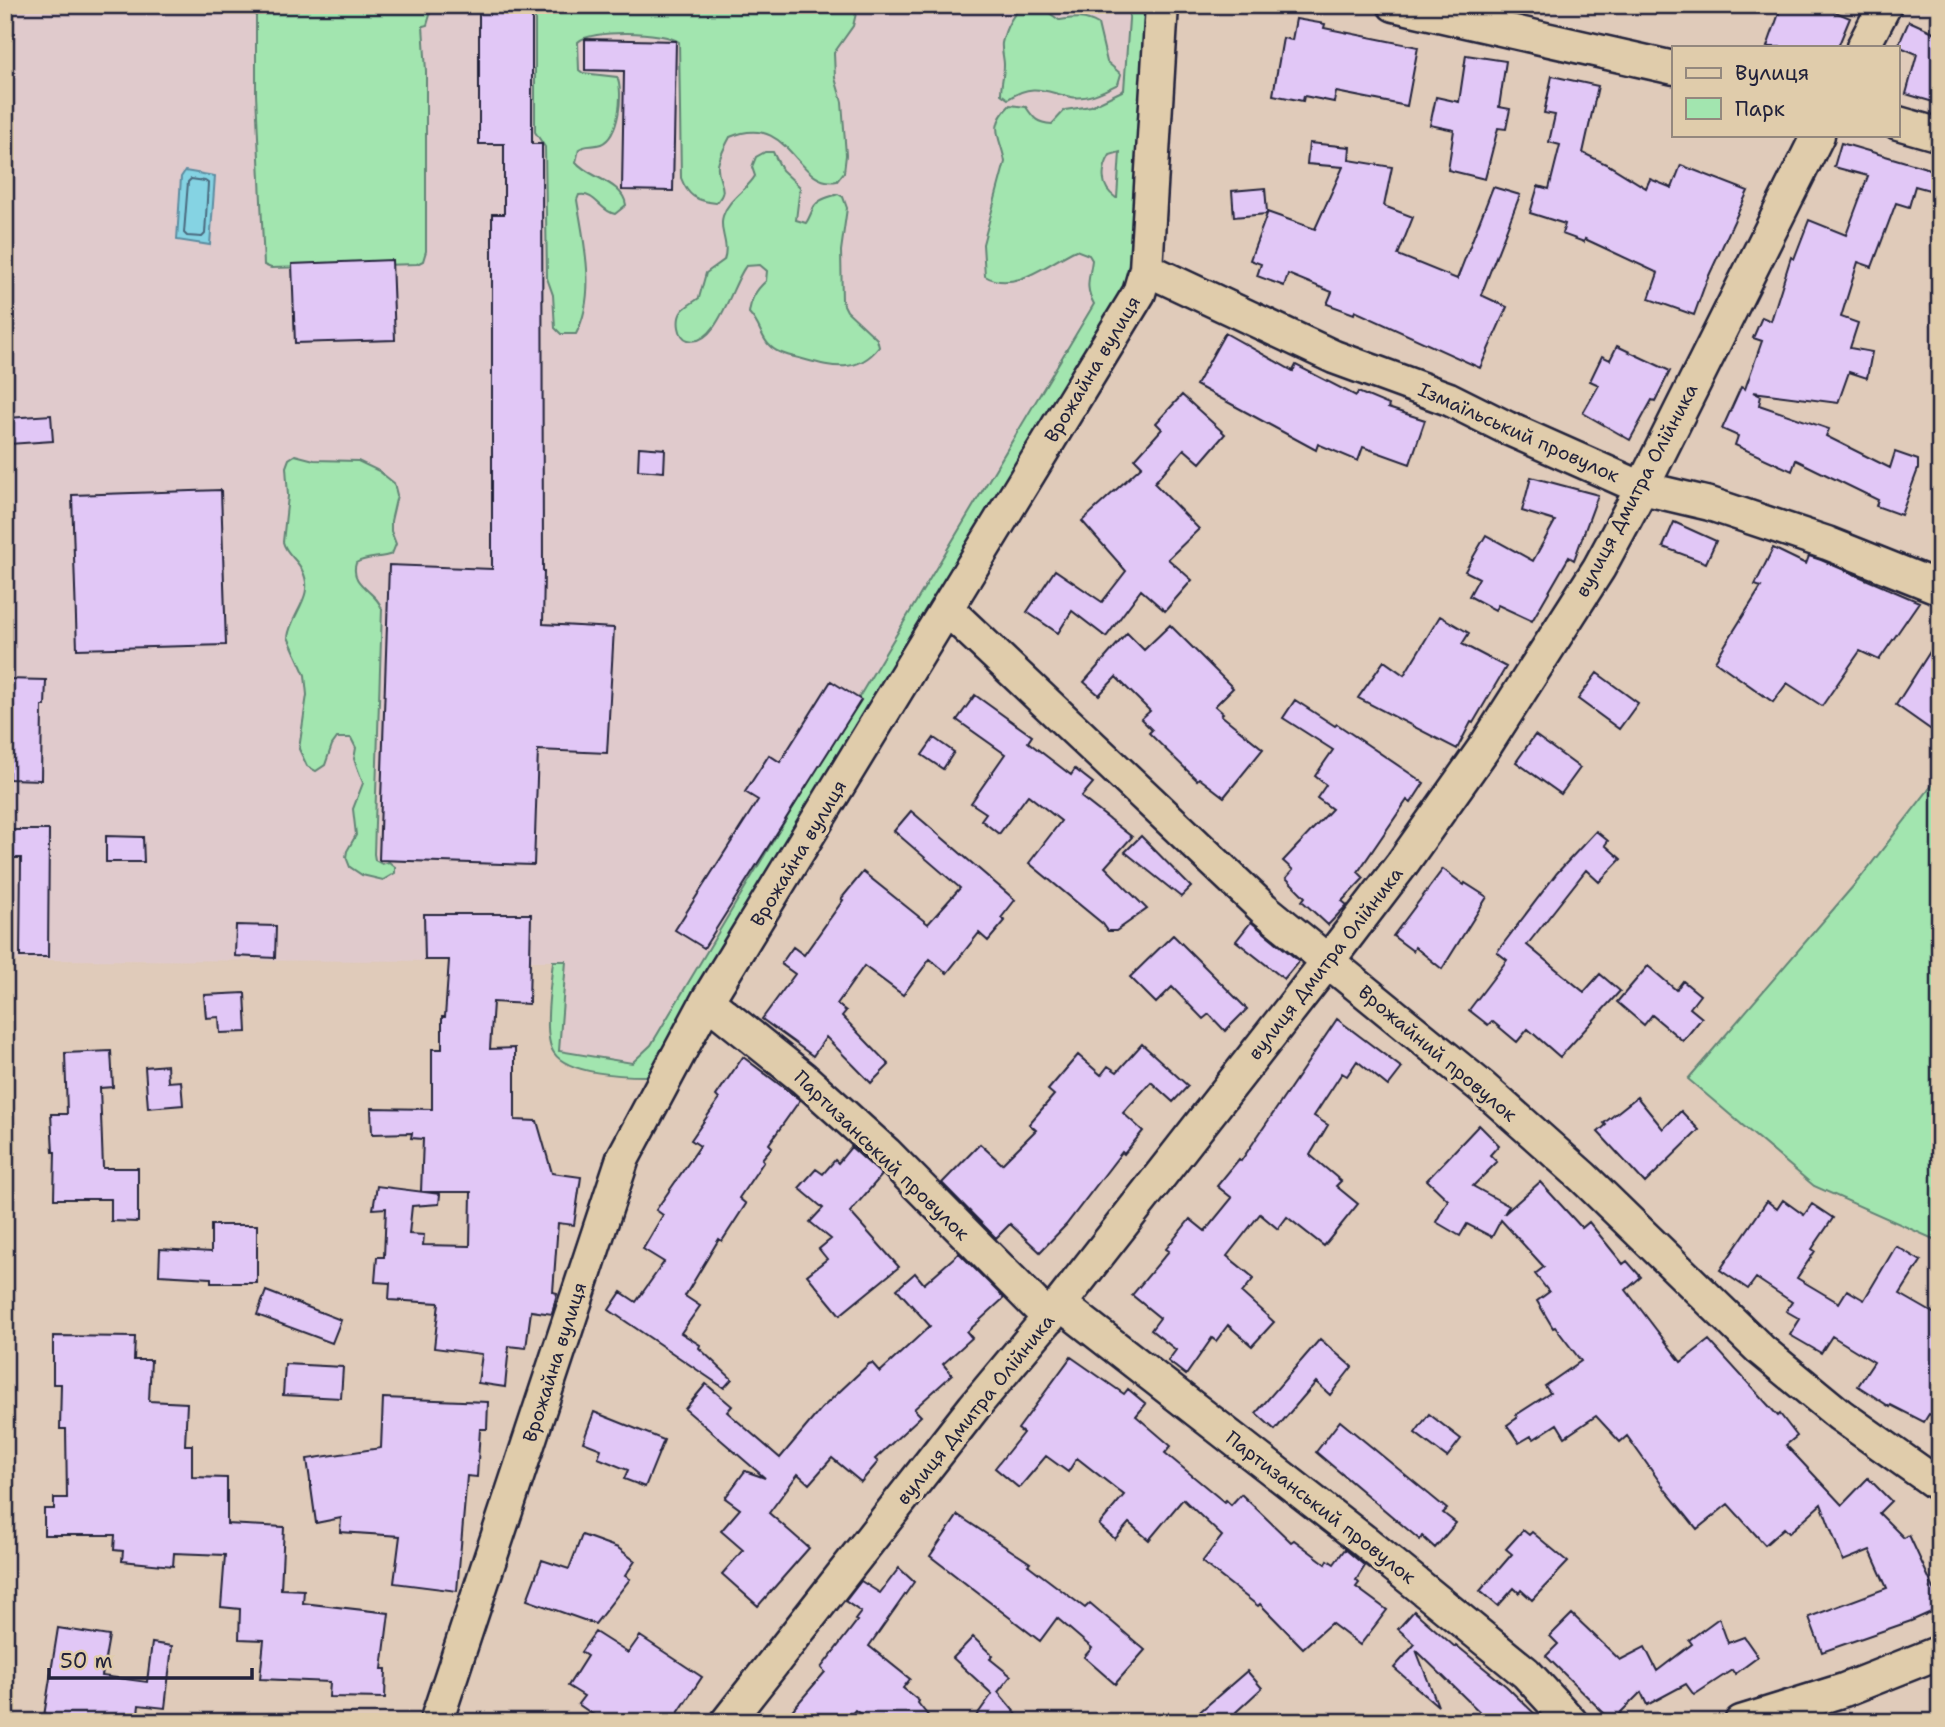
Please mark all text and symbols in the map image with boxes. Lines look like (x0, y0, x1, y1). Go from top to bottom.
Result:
legend (1672, 46, 1899, 136)
text: Вулиця (1735, 59, 1809, 87)
text: Парк (1735, 95, 1785, 123)
street label: Врожайна вулиця (1039, 291, 1146, 447)
street label: Ізмаїльський провулок (1414, 377, 1623, 488)
street label: вулиця Дмитра Олійника (1569, 379, 1704, 601)
street label: Врожайна вулиця (745, 775, 852, 931)
street label: вулиця Дмитра Олійника (1242, 862, 1409, 1065)
street label: Врожайний провулок (1353, 980, 1522, 1127)
street label: Партизанський провулок (789, 1065, 975, 1246)
street label: Врожайна вулиця (517, 1279, 592, 1445)
street label: вулиця Дмитра Олійника (891, 1309, 1060, 1510)
street label: Партизанський провулок (1221, 1425, 1421, 1589)
scale bar (49, 1636, 252, 1680)
text: 50 m (60, 1647, 113, 1675)

